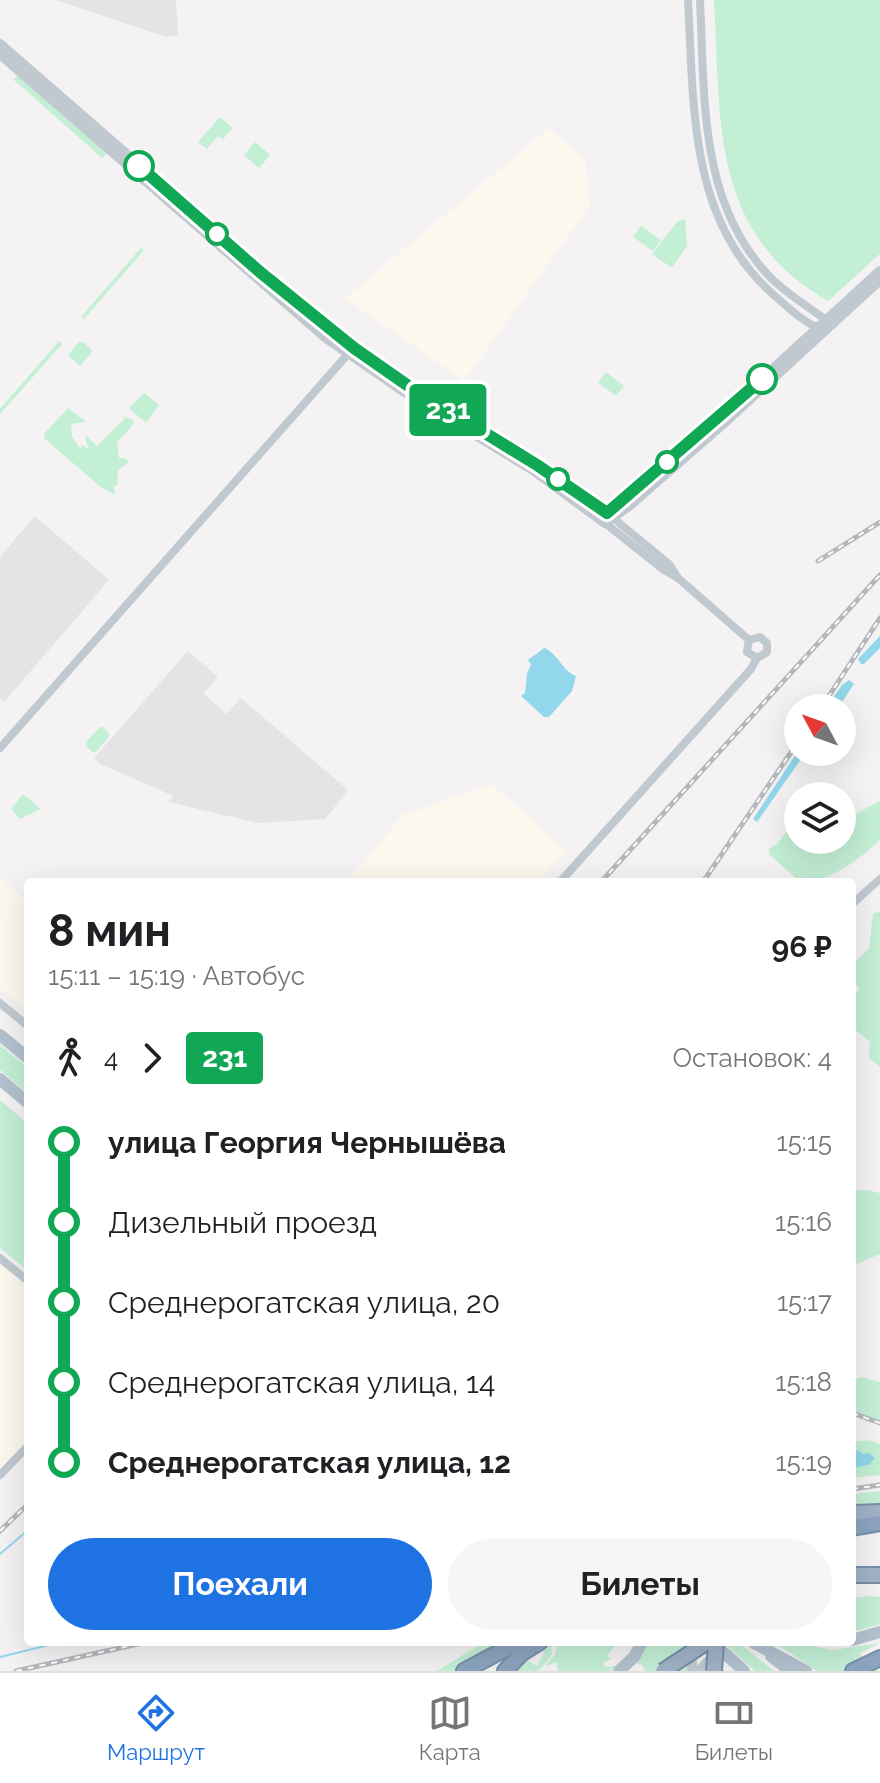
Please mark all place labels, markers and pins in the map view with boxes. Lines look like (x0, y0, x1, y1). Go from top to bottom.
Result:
unlabelled marker (124, 151, 154, 181)
unlabelled marker (206, 223, 228, 245)
unlabelled marker (747, 364, 777, 394)
unlabelled marker (656, 451, 678, 473)
unlabelled marker (547, 468, 569, 490)

